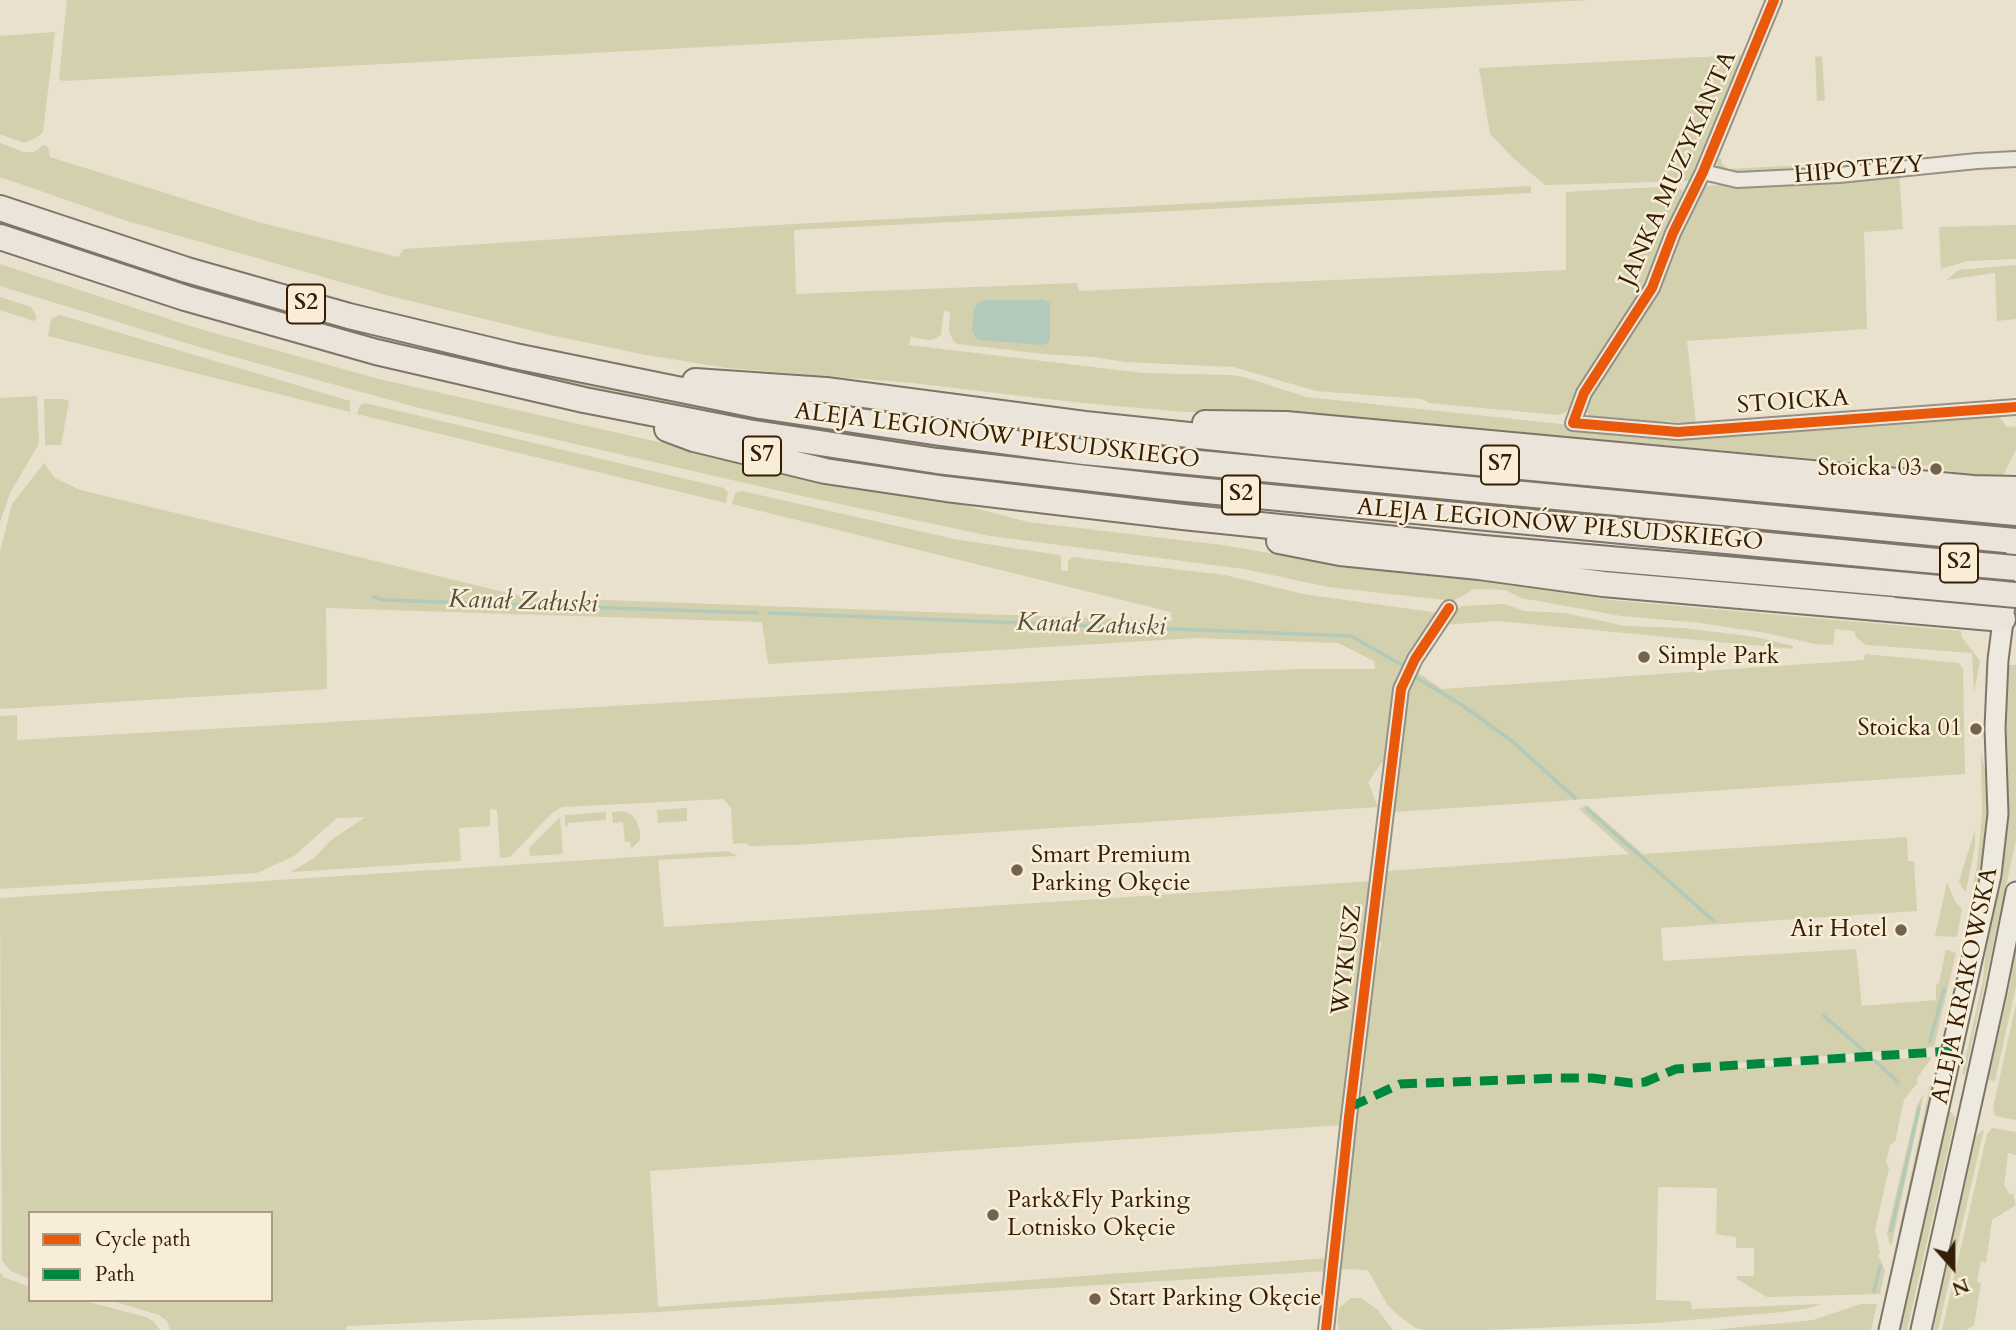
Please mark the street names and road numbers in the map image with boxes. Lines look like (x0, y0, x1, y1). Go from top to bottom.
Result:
street label: JANKA MUZYKANTA (1614, 47, 1744, 291)
street label: HIPOTEZY (1793, 151, 1925, 191)
road number: S2 (287, 284, 325, 324)
street label: STOICKA (1736, 385, 1850, 421)
street label: ALEJA LEGIONÓW PIŁSUDSKIEGO (793, 398, 1201, 476)
road number: S7 (743, 436, 781, 476)
road number: S7 (1481, 446, 1519, 485)
road number: S2 (1222, 475, 1260, 514)
street label: ALEJA LEGIONÓW PIŁSUDSKIEGO (1355, 494, 1765, 558)
road number: S2 (1940, 544, 1978, 582)
street label: ALEJA KRAKOWSKA (1927, 865, 2005, 1107)
street label: WYKUSZ (1327, 903, 1369, 1017)

